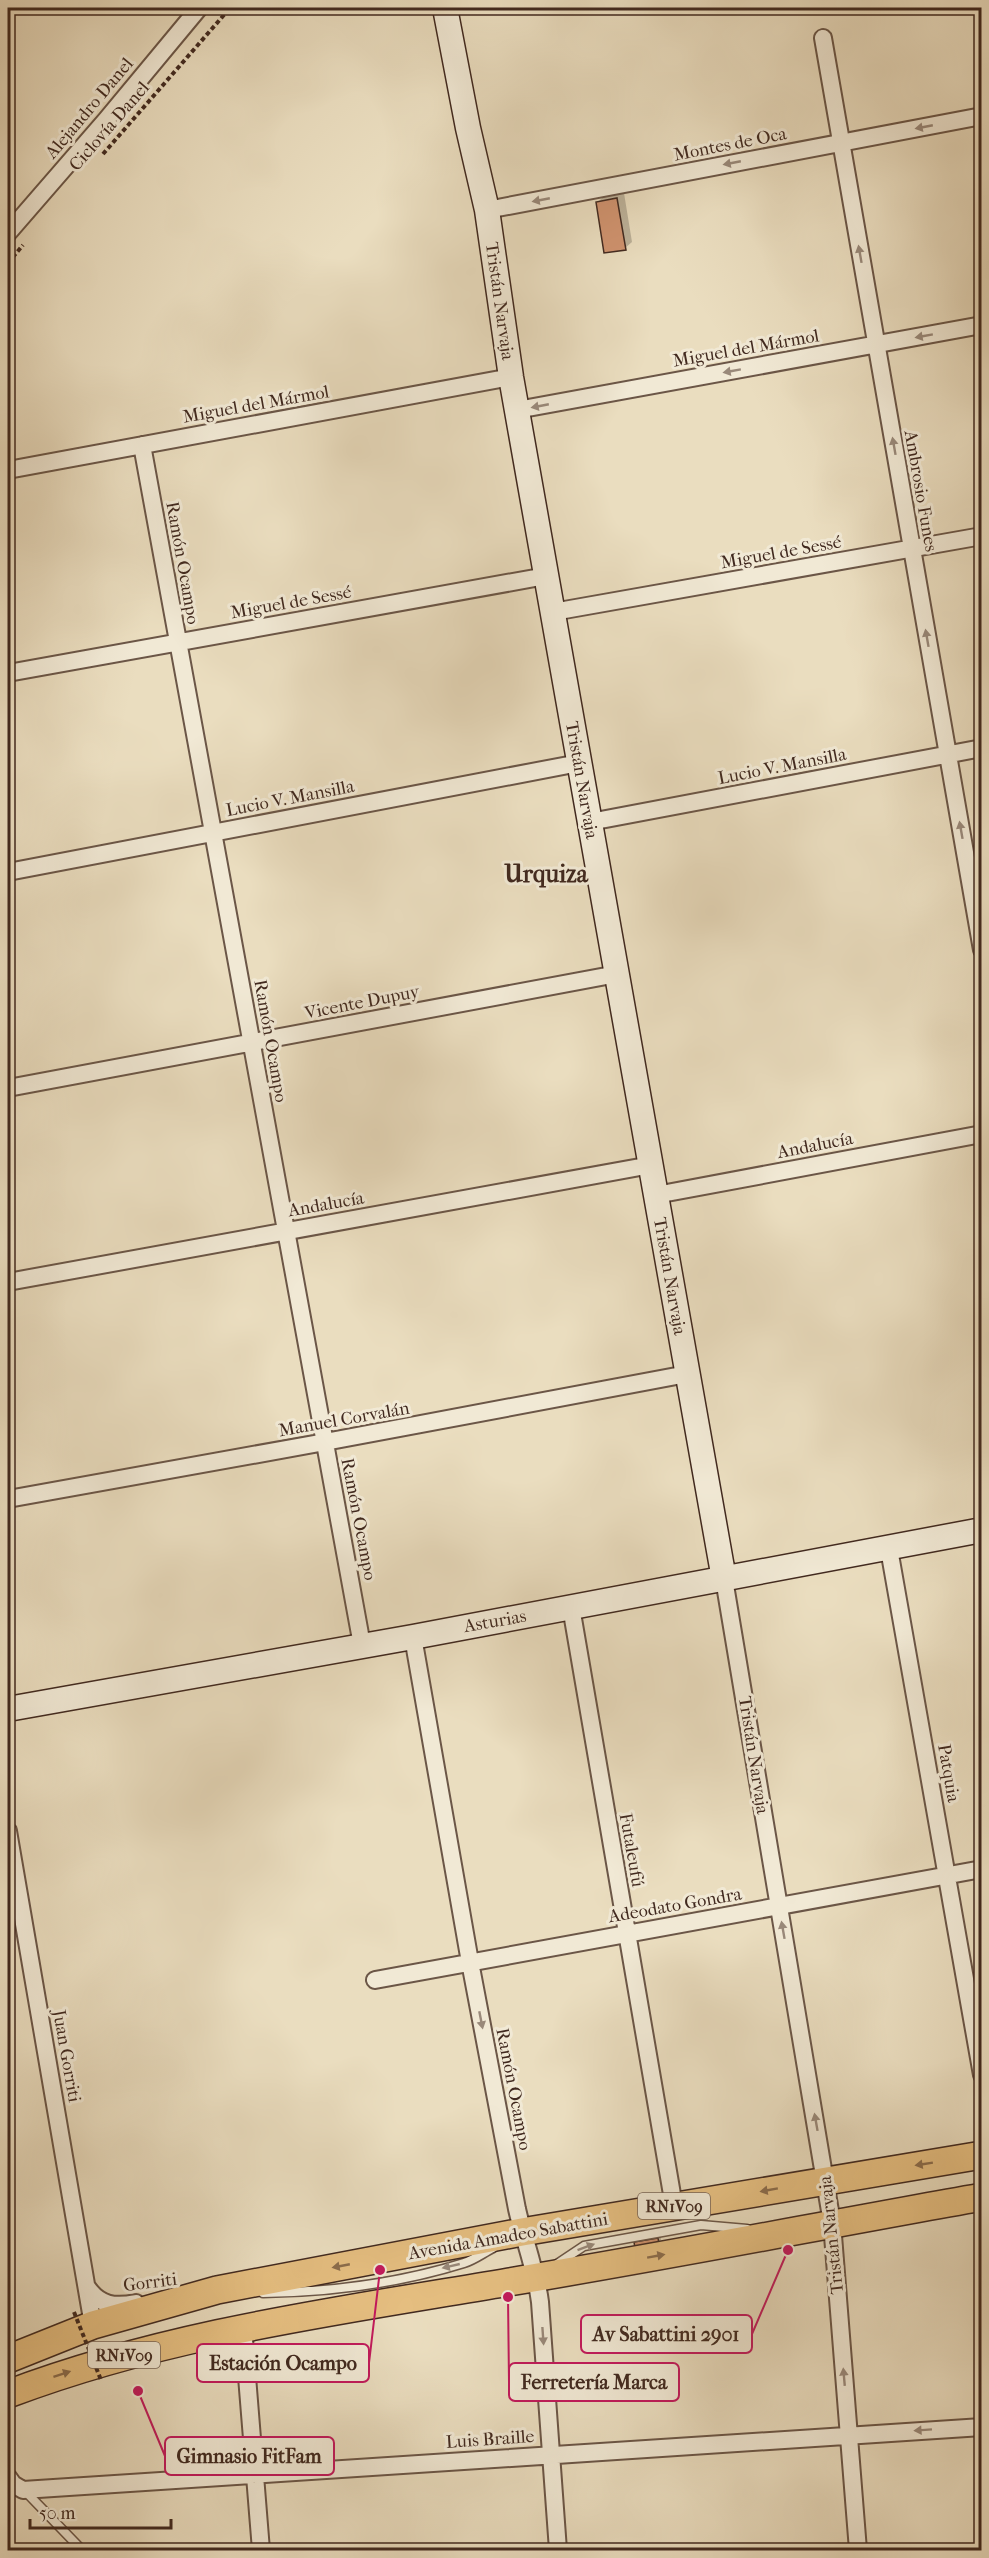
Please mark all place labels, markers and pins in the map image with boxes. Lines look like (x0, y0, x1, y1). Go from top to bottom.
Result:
callout: Av Sabattini 2901 (581, 2315, 752, 2353)
callout: Estación Ocampo (197, 2344, 369, 2382)
callout: Ferretería Marca (509, 2363, 679, 2401)
callout: Gimnasio FitFam (165, 2437, 334, 2475)

